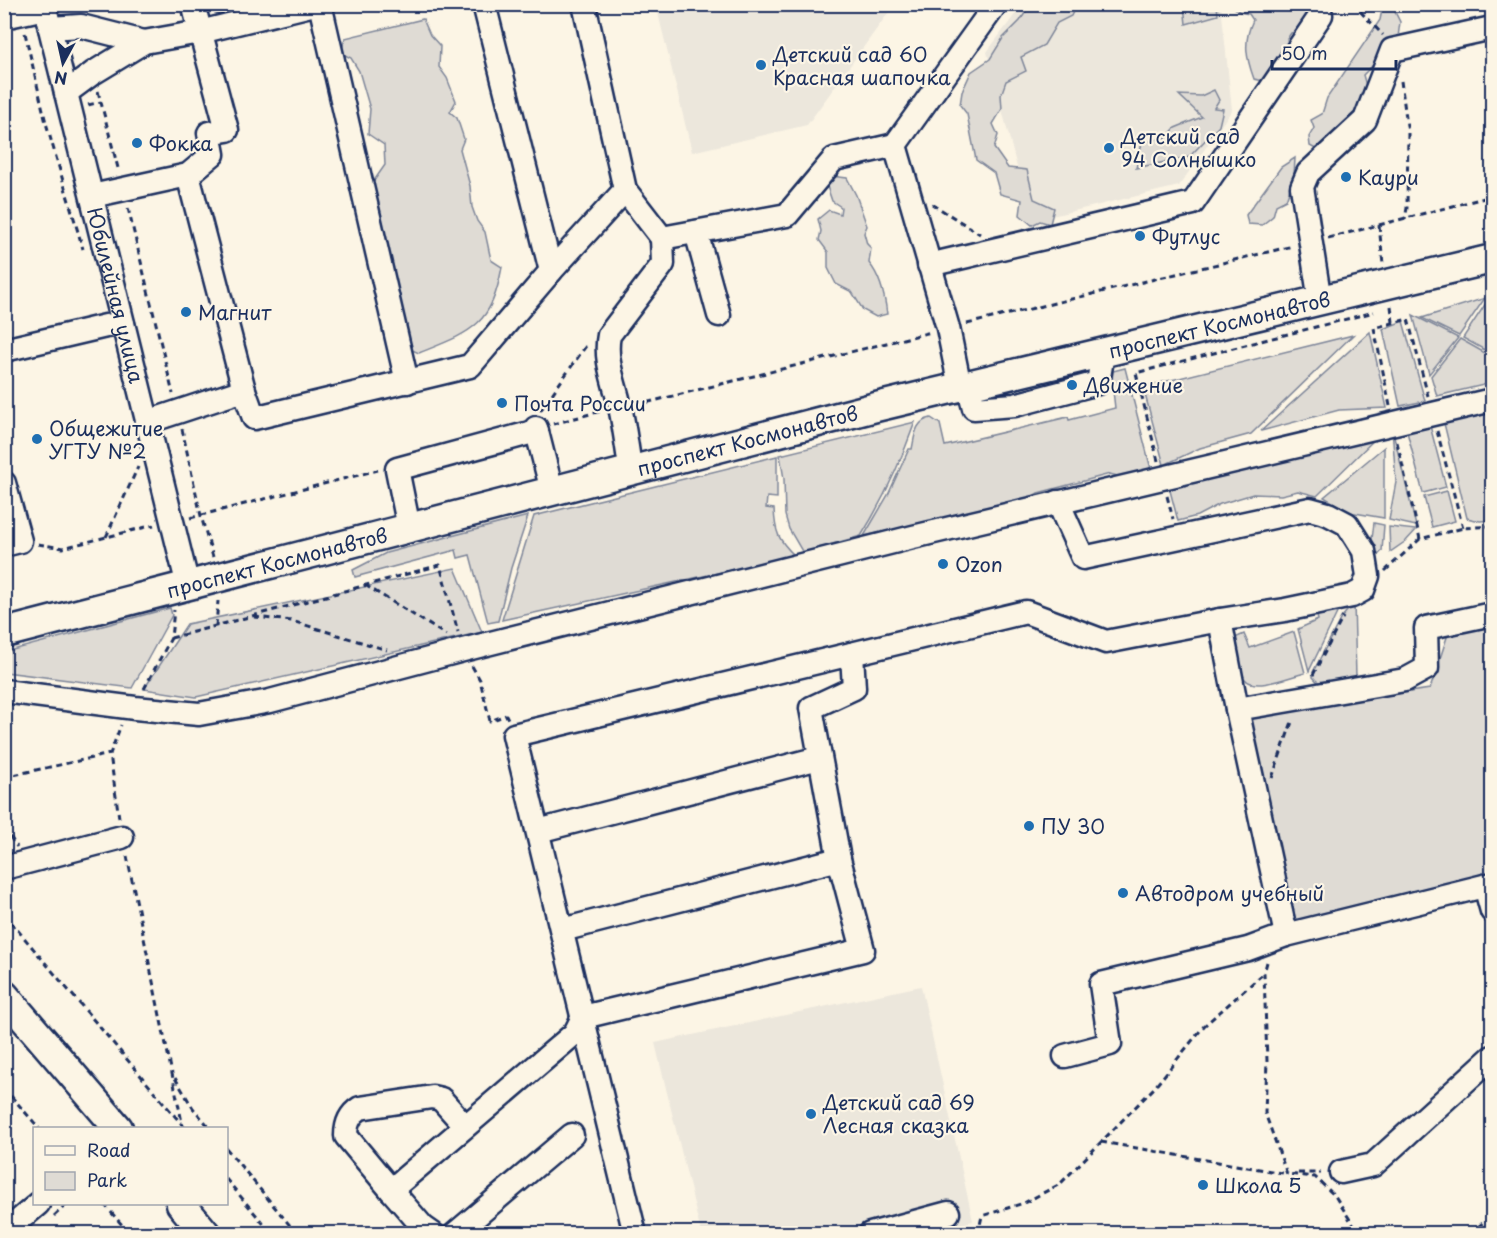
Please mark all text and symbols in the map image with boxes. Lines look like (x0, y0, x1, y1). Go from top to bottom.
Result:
north arrow (33, 33, 93, 93)
scale bar (1272, 33, 1396, 71)
place label: Детский сад 60 Красная шапочка (772, 39, 951, 92)
text: 50 m (1281, 39, 1328, 66)
marker: Детский сад 60 Красная шапочка (754, 58, 768, 72)
text: N (53, 66, 69, 92)
place label: Детский сад 94 Солнышко (1120, 121, 1256, 174)
place label: Фокка (149, 128, 213, 158)
marker: Фокка (130, 136, 144, 150)
marker: Детский сад 94 Солнышко (1102, 141, 1116, 155)
place label: Каури (1358, 162, 1419, 192)
marker: Каури (1339, 170, 1353, 184)
street label: Юбилейная улица (80, 204, 152, 386)
place label: Футлус (1152, 221, 1220, 251)
marker: Футлус (1133, 229, 1147, 243)
street label: проспект Космонавтов (1105, 283, 1333, 366)
place label: Магнит (198, 297, 272, 327)
marker: Магнит (179, 305, 193, 319)
place label: Движение (1083, 370, 1183, 400)
marker: Движение (1065, 378, 1079, 392)
place label: Почта России (514, 388, 646, 418)
marker: Почта России (495, 396, 509, 410)
street label: проспект Космонавтов (634, 397, 861, 483)
place label: Общежитие УГТУ №2 (49, 413, 163, 466)
marker: Общежитие УГТУ №2 (30, 432, 44, 446)
street label: проспект Космонавтов (163, 519, 391, 605)
place label: Ozon (955, 549, 1003, 579)
marker: Ozon (936, 557, 950, 571)
place label: ПУ 30 (1041, 811, 1105, 841)
marker: ПУ 30 (1022, 819, 1036, 833)
place label: Автодром учебный (1135, 878, 1324, 908)
marker: Автодром учебный (1116, 886, 1130, 900)
place label: Детский сад 69 Лесная сказка (822, 1087, 975, 1140)
marker: Детский сад 69 Лесная сказка (804, 1107, 818, 1121)
legend (33, 1127, 228, 1205)
text: Road (87, 1136, 131, 1163)
text: Park (87, 1166, 127, 1193)
place label: Школа 5 (1215, 1170, 1301, 1200)
marker: Школа 5 (1196, 1178, 1210, 1192)

